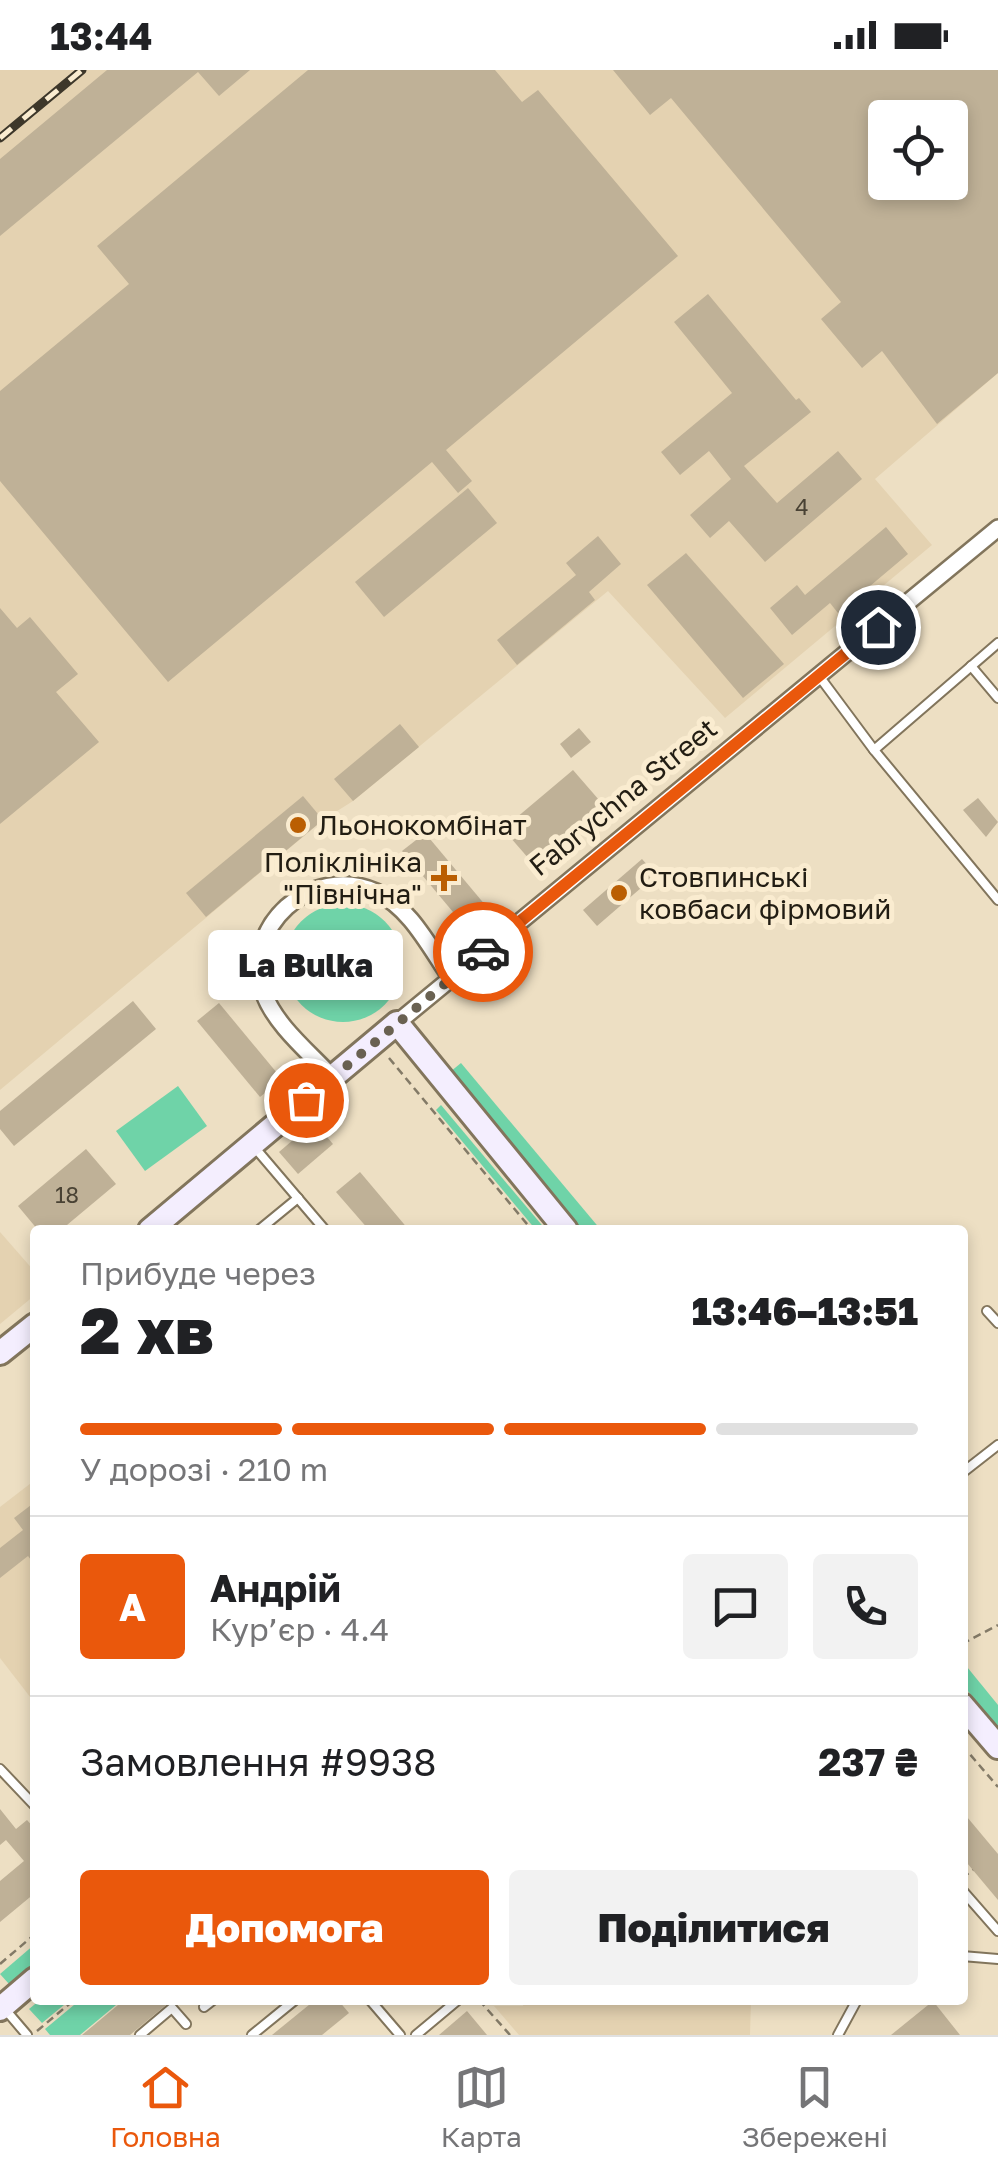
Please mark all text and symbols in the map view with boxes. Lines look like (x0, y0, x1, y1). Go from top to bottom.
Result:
text: 13:44 (50, 13, 152, 58)
map controls (868, 100, 968, 200)
button: locate (868, 100, 968, 200)
house number: 4 (795, 493, 809, 520)
pin (836, 585, 921, 670)
icon: home (851, 600, 906, 655)
street label: Fabrychna Street (522, 711, 723, 882)
place label: Льонокомбінат (318, 808, 527, 841)
marker: Льонокомбінат (287, 814, 309, 836)
place label: Поліклініка "Північна" (264, 845, 422, 910)
place label: Стовпинські ковбаси фірмовий (639, 860, 891, 925)
marker: Поліклініка "Північна" (431, 865, 457, 891)
marker: Стовпинські ковбаси фірмовий (608, 882, 630, 904)
courier (433, 902, 533, 1002)
icon: car (456, 925, 511, 980)
callout: La Bulka (208, 930, 404, 1000)
text: La Bulka (238, 946, 373, 984)
pin (264, 1058, 349, 1143)
icon: bag (279, 1073, 334, 1128)
house number: 18 (55, 1181, 79, 1208)
text: Прибуде через (80, 1254, 316, 1292)
text: 13:46–13:51 (692, 1288, 918, 1333)
text: 2 хв (80, 1290, 214, 1368)
text: У дорозі · 210 m (80, 1450, 328, 1488)
button: chat (683, 1554, 788, 1659)
button: phone (813, 1554, 918, 1659)
text: Андрій (210, 1565, 341, 1610)
text: А (119, 1584, 146, 1629)
text: Кур’єр · 4.4 (210, 1610, 389, 1648)
text: Замовлення #9938 (80, 1739, 436, 1784)
text: 237 ₴ (818, 1739, 918, 1784)
button: Допомога (80, 1870, 489, 1985)
button: Поділитися (509, 1870, 918, 1985)
tab: Головна (110, 2060, 221, 2153)
tab: Карта (441, 2060, 522, 2153)
tab: Збережені (742, 2060, 888, 2153)

